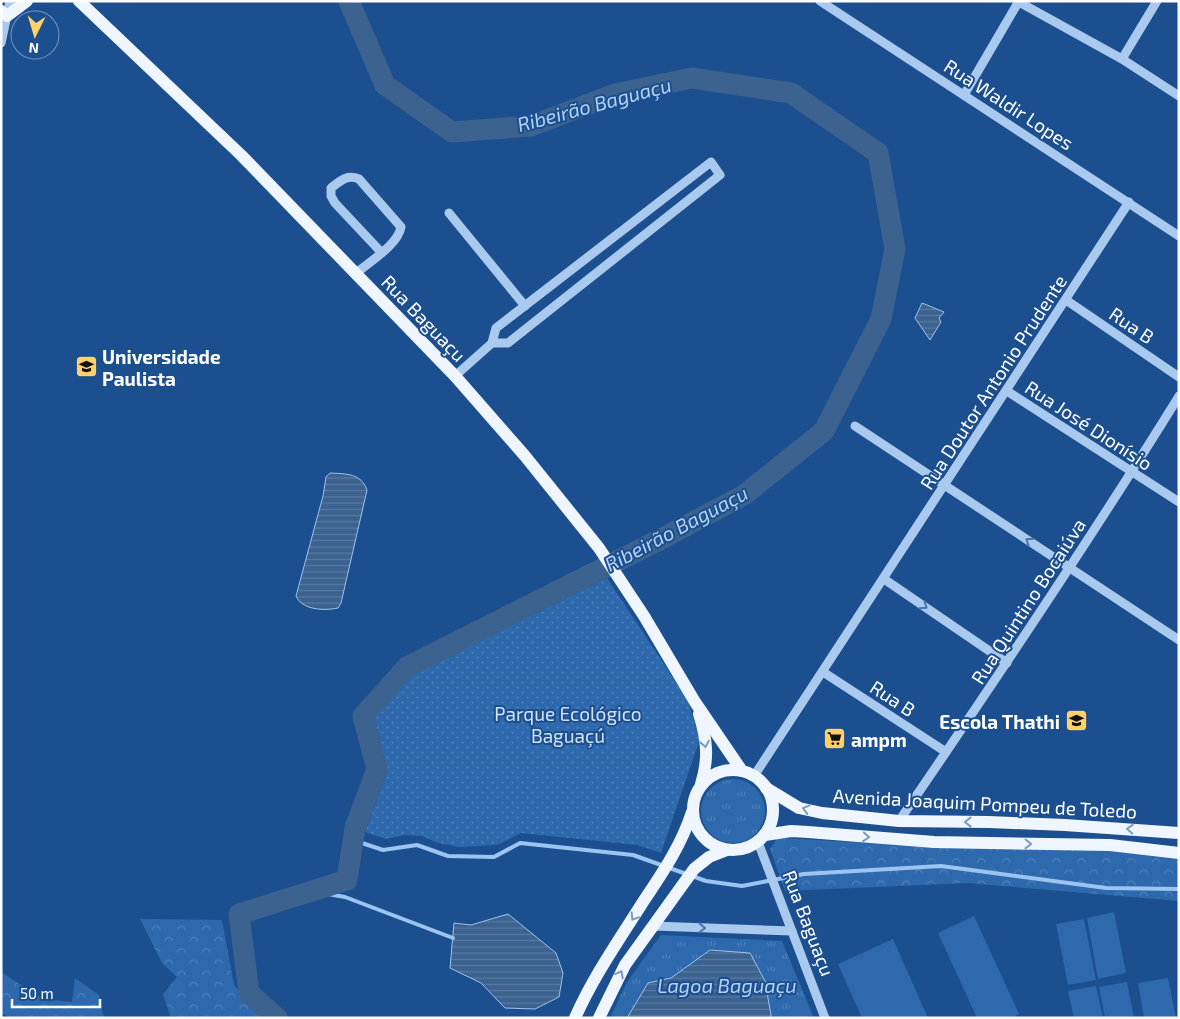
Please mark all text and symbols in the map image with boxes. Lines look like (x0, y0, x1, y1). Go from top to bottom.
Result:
north arrow (10, 10, 60, 60)
text: N (28, 40, 40, 57)
street label: Rua Waldir Lopes (940, 54, 1078, 154)
water label: Ribeirão Baguaçu (514, 72, 674, 137)
street label: Rua Baguaçu (376, 270, 471, 367)
street label: Rua Doutor Antonio Prudente (915, 270, 1071, 494)
street label: Rua B (1105, 302, 1159, 348)
place label: Universidade Paulista (102, 345, 221, 390)
school or university icon: Universidade Paulista (74, 355, 98, 379)
street label: Rua José Dionísio (1021, 375, 1157, 475)
water label: Ribeirão Baguaçu (600, 480, 752, 577)
street label: Rua Quintino Bocaiúva (966, 514, 1090, 688)
one-way arrow (1025, 538, 1034, 547)
one-way arrow (919, 600, 928, 610)
street label: Rua B (866, 675, 920, 721)
park label: Parque Ecológico Baguaçú (494, 702, 642, 748)
school or university icon: Escola Thathi (1064, 709, 1088, 733)
place label: Escola Thathi (939, 710, 1060, 733)
supermarket icon: ampm (823, 727, 847, 751)
place label: ampm (851, 728, 907, 751)
one-way arrow (700, 740, 710, 749)
street label: Avenida Joaquim Pompeu de Toledo (832, 784, 1138, 822)
one-way arrow (803, 805, 811, 815)
one-way arrow (964, 816, 972, 827)
one-way arrow (1126, 824, 1134, 835)
one-way arrow (862, 831, 870, 842)
one-way arrow (1024, 839, 1032, 849)
street label: Rua Baguaçu (777, 867, 840, 979)
one-way arrow (631, 911, 640, 920)
one-way arrow (698, 922, 706, 933)
one-way arrow (614, 970, 624, 979)
water label: Lagoa Baguaçu (657, 973, 797, 998)
scale bar (12, 976, 100, 1008)
text: 50 m (20, 984, 54, 1002)

